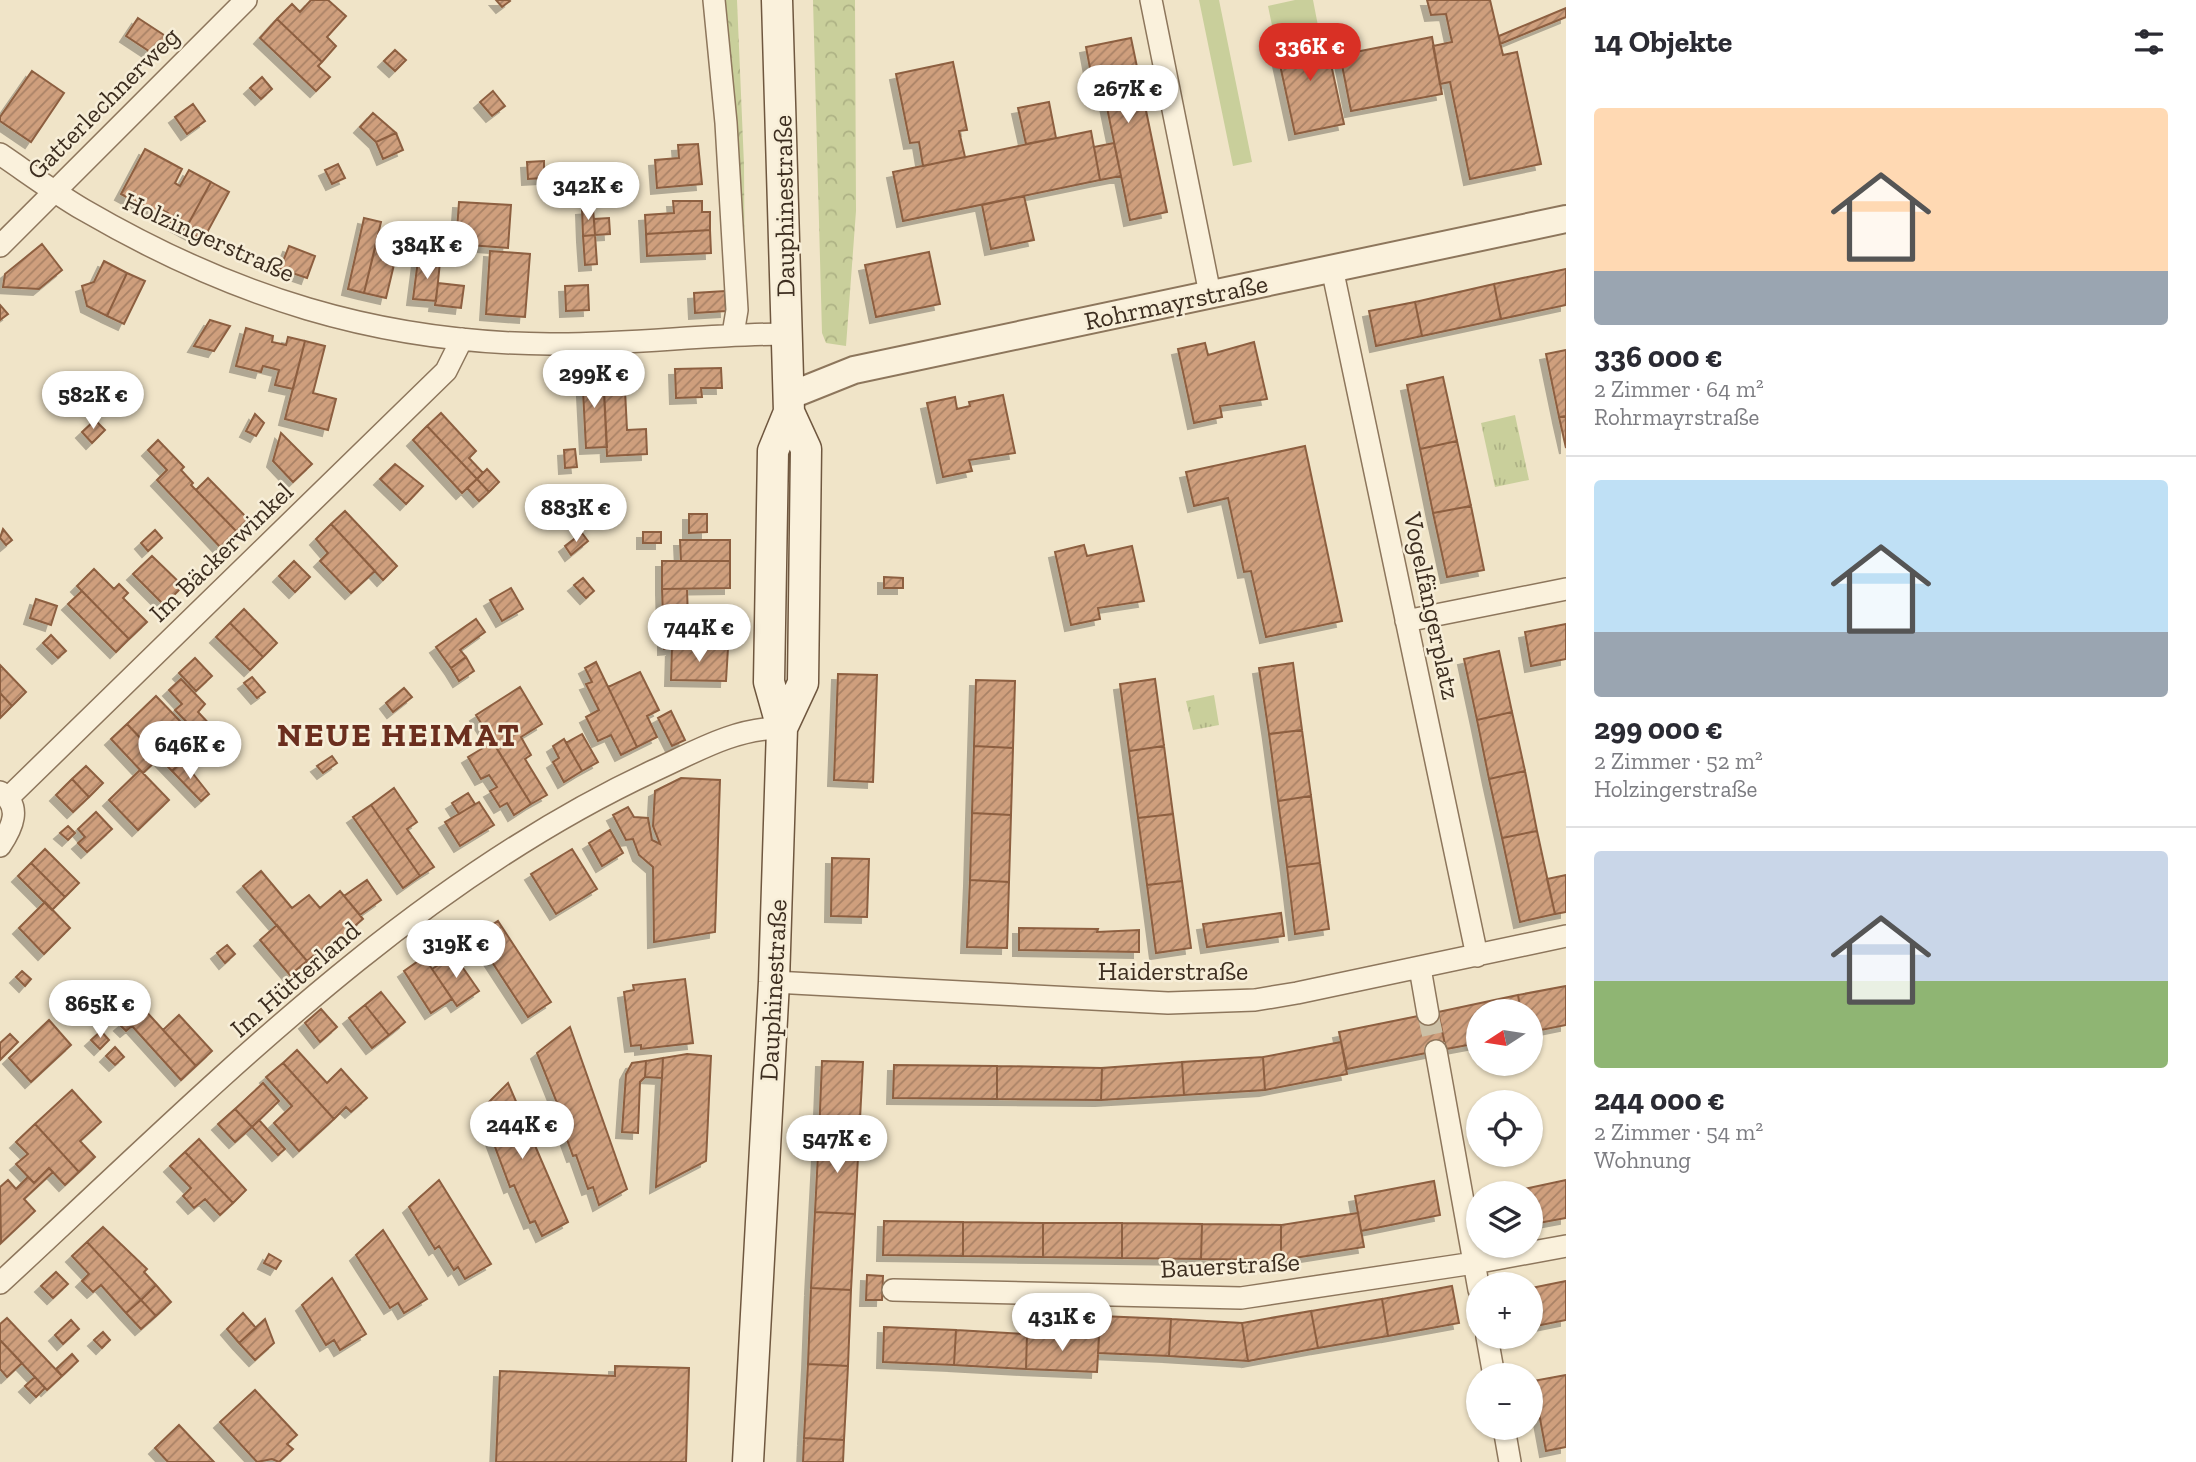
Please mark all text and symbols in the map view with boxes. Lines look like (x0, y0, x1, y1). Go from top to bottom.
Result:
street label: Gatterlechnerweg (20, 20, 186, 186)
icon: filters (2130, 23, 2168, 61)
pin: 336K € (1253, 24, 1367, 83)
text: 14 Objekte (1594, 24, 1732, 60)
text: 336K € (1275, 32, 1345, 60)
pin: 267K € (1071, 66, 1185, 125)
text: 267K € (1093, 74, 1163, 102)
street label: Dauphinestraße (766, 115, 802, 297)
icon: home (1818, 154, 1944, 280)
pin: 342K € (531, 162, 645, 222)
text: 342K € (552, 171, 624, 199)
street label: Holzingerstraße (118, 185, 300, 289)
pin: 384K € (370, 222, 484, 281)
text: 384K € (391, 230, 463, 258)
street label: Rohrmayrstraße (1081, 267, 1271, 337)
text: 336 000 € (1594, 339, 1723, 375)
pin: 299K € (537, 350, 651, 410)
text: 299K € (559, 359, 629, 387)
pin: 582K € (36, 372, 150, 431)
text: 2 Zimmer · 64 m² (1594, 375, 1764, 403)
text: 582K € (58, 380, 128, 408)
text: Rohrmayrstraße (1594, 403, 1759, 431)
street label: Im Bäckerwinkel (142, 475, 300, 629)
pin: 883K € (519, 484, 633, 544)
text: 883K € (541, 493, 611, 521)
street label: Vogelfängerplatz (1396, 509, 1467, 702)
icon: home (1818, 526, 1944, 652)
pin: 744K € (642, 604, 756, 664)
text: 744K € (664, 613, 734, 641)
text: 299 000 € (1594, 711, 1723, 747)
district label: NEUE HEIMAT (277, 715, 521, 754)
pin: 646K € (133, 722, 247, 781)
text: 646K € (154, 730, 226, 758)
text: 2 Zimmer · 52 m² (1594, 747, 1763, 775)
text: Holzingerstraße (1594, 775, 1757, 803)
icon: home (1818, 897, 1944, 1023)
street label: Dauphinestraße (752, 898, 794, 1082)
street label: Im Hütterland (224, 914, 366, 1044)
pin: 319K € (399, 920, 513, 980)
text: 319K € (422, 929, 490, 957)
street label: Haiderstraße (1098, 955, 1248, 987)
pin: 865K € (43, 981, 157, 1040)
text: 865K € (65, 989, 135, 1017)
north arrow (1466, 999, 1544, 1076)
map controls (1466, 999, 1543, 1440)
text: 244 000 € (1594, 1082, 1725, 1118)
button: locate (1466, 1090, 1543, 1167)
pin: 244K € (465, 1102, 579, 1161)
text: 244K € (486, 1110, 558, 1138)
pin: 547K € (780, 1116, 894, 1175)
text: 2 Zimmer · 54 m² (1594, 1118, 1763, 1146)
text: 547K € (802, 1124, 872, 1152)
text: Wohnung (1594, 1146, 1691, 1174)
button: layers (1466, 1181, 1543, 1258)
street label: Bauerstraße (1159, 1245, 1301, 1285)
button: + (1466, 1272, 1543, 1349)
pin: 431K € (1005, 1294, 1119, 1353)
text: 431K € (1028, 1302, 1096, 1330)
button: − (1466, 1363, 1543, 1440)

